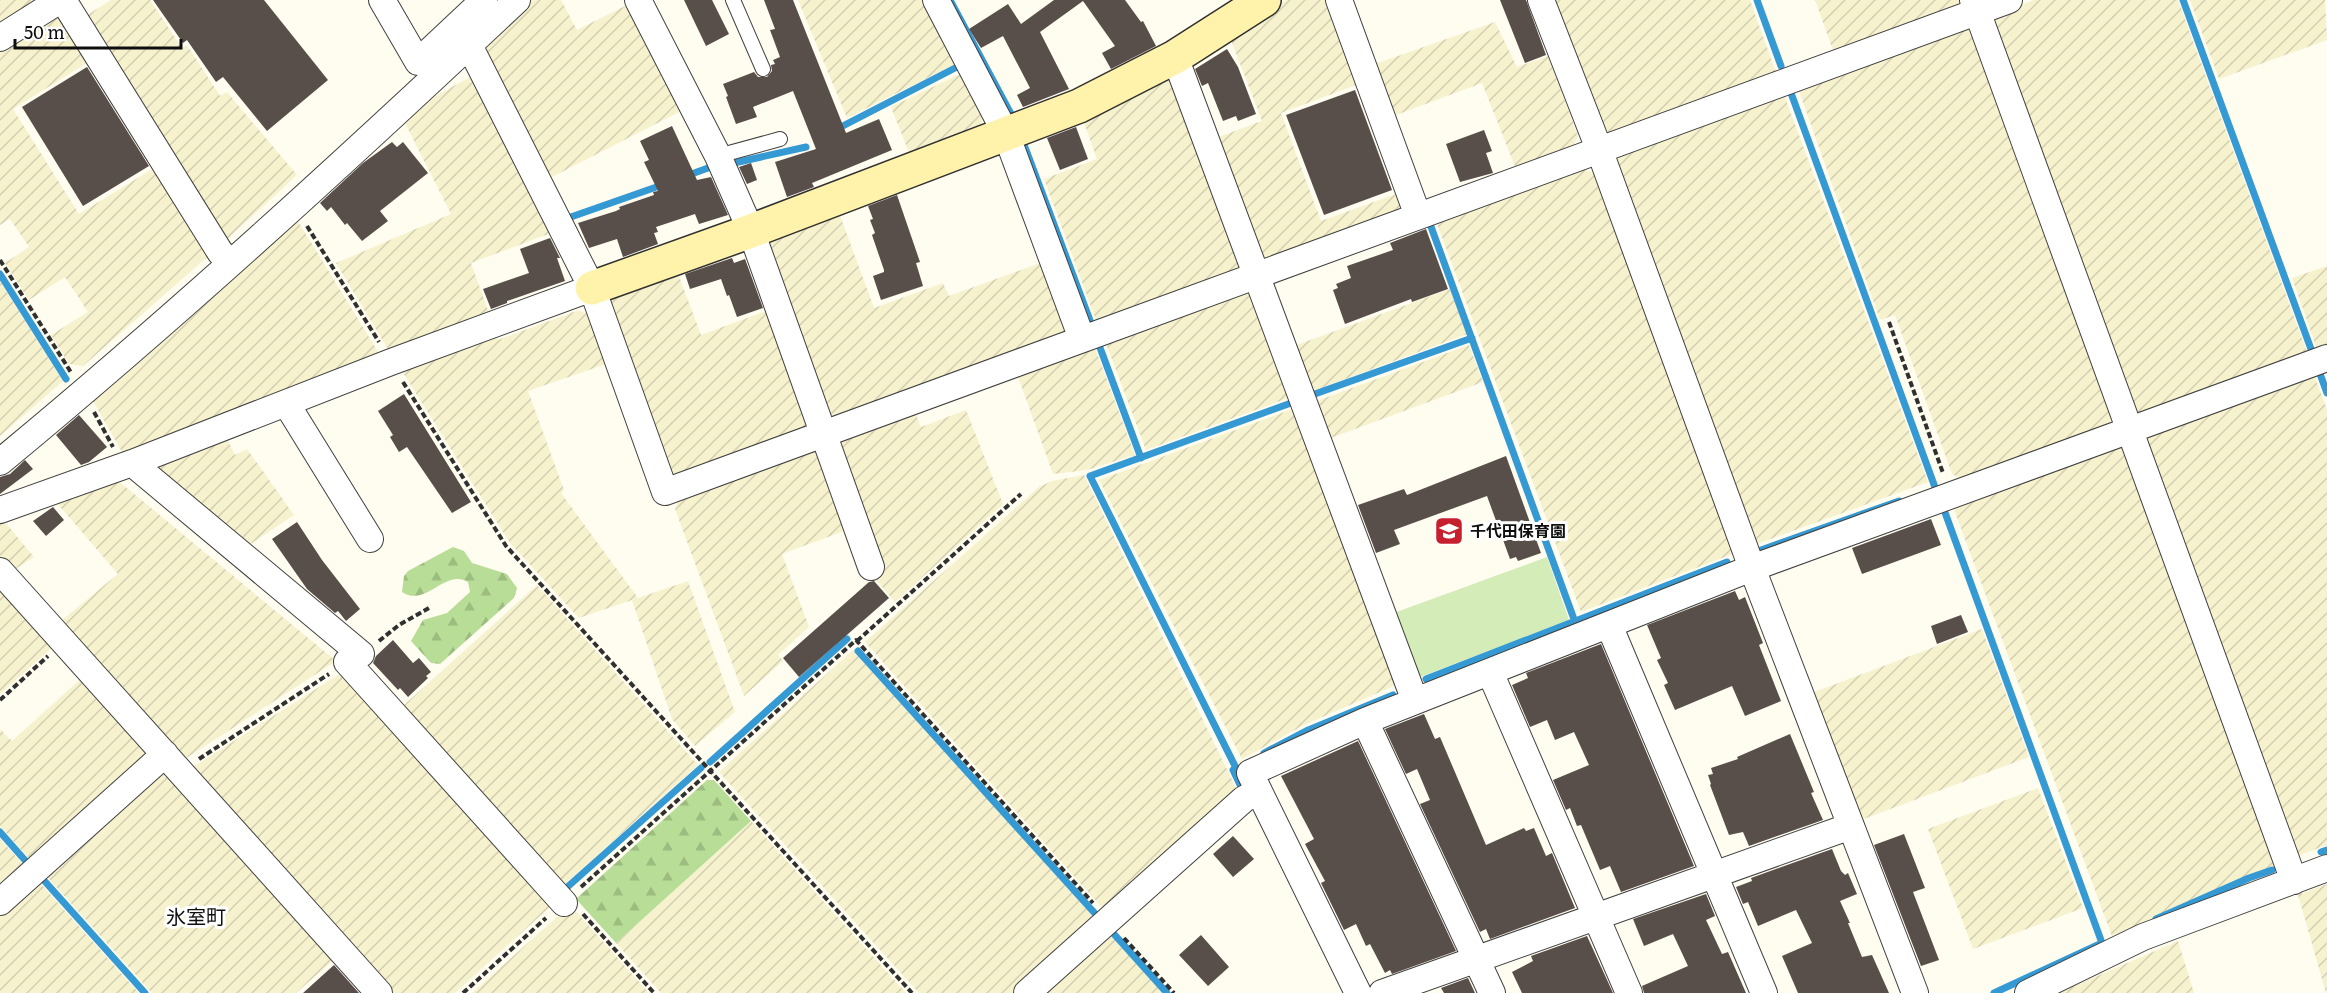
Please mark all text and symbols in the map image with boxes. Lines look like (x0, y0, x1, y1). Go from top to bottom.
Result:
scale bar (15, 12, 182, 50)
text: 50 m (24, 18, 65, 45)
school or university icon: 千代田保育園 (1433, 515, 1465, 547)
place label: 千代田保育園 (1470, 518, 1566, 542)
district label: 氷室町 (166, 900, 226, 930)

